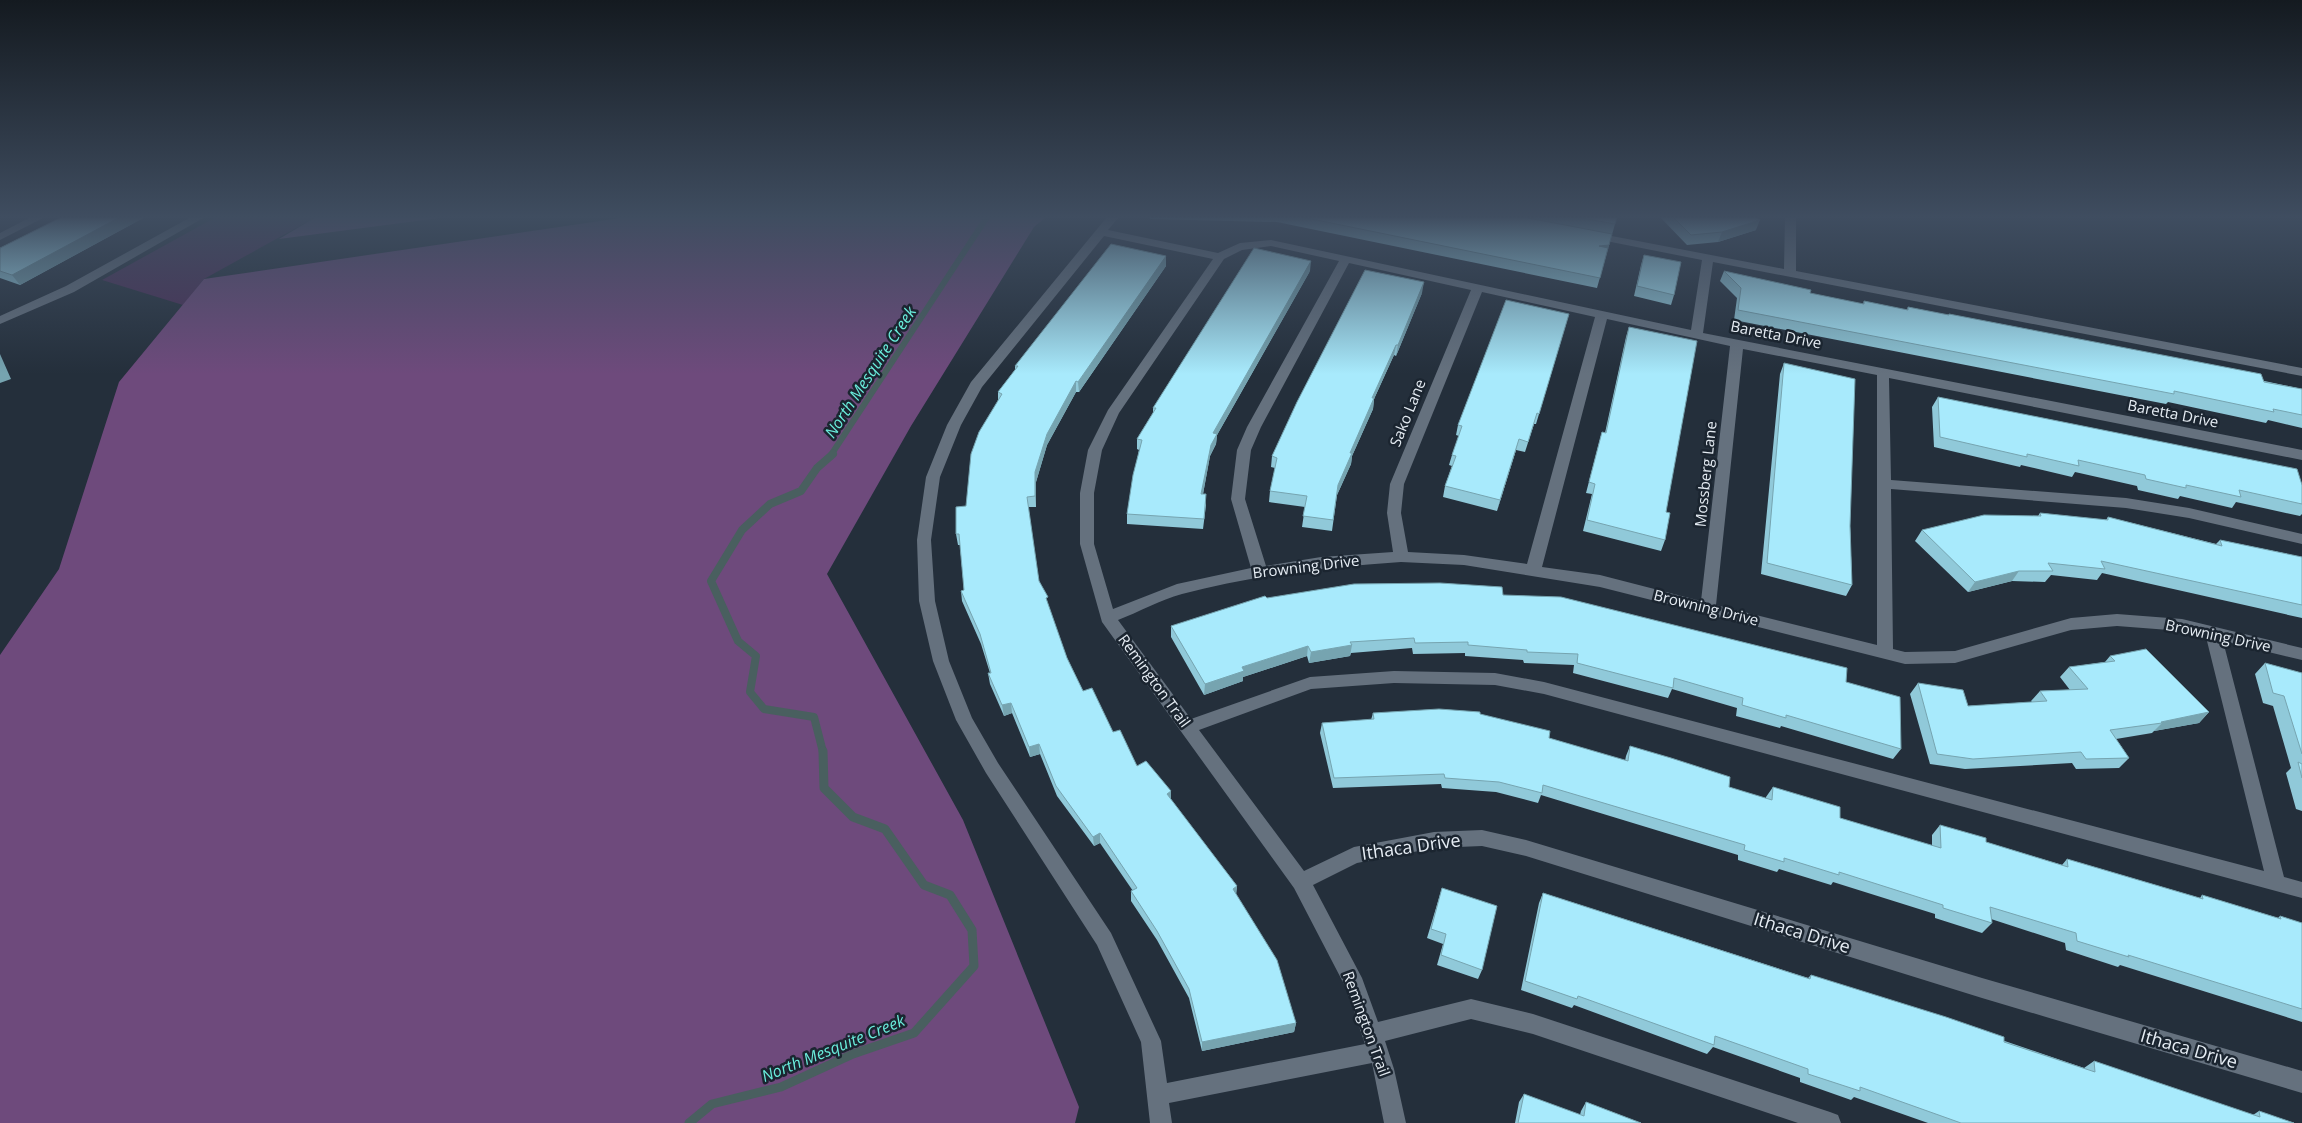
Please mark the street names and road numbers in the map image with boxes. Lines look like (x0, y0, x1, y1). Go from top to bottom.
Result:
street label: Baretta Drive (1729, 315, 1823, 353)
street label: Sako Lane (1384, 376, 1430, 449)
street label: Baretta Drive (2126, 394, 2220, 432)
street label: Mossberg Lane (1690, 420, 1721, 528)
street label: Browning Drive (1251, 550, 1360, 582)
street label: Browning Drive (1652, 584, 1761, 630)
street label: Browning Drive (2164, 614, 2273, 656)
street label: Remington Trail (1114, 630, 1195, 731)
street label: Ithaca Drive (1360, 827, 1462, 865)
street label: Ithaca Drive (1751, 906, 1854, 958)
street label: Remington Trail (1339, 968, 1395, 1079)
street label: Ithaca Drive (2138, 1023, 2241, 1073)

